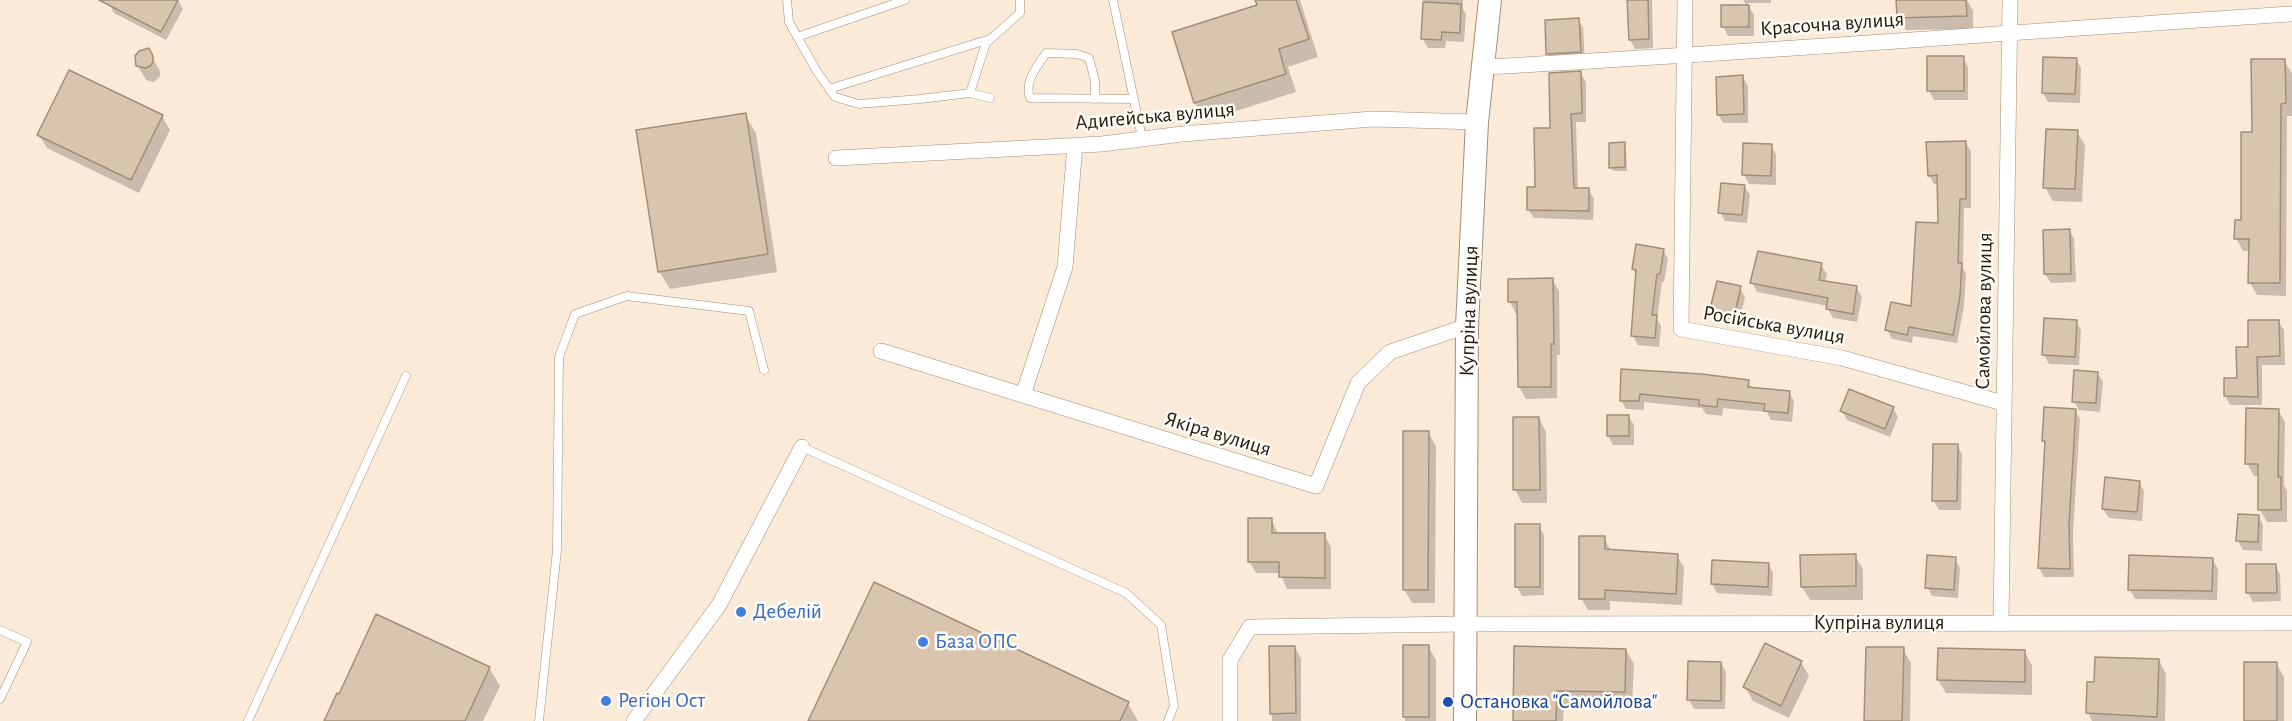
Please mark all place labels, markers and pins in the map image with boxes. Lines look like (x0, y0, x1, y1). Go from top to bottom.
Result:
place label: Дебелій (753, 599, 822, 625)
marker: Дебелій (734, 605, 748, 619)
place label: База ОПС (935, 629, 1018, 655)
marker: База ОПС (916, 635, 930, 649)
place label: Регіон Ост (618, 688, 705, 714)
place label: Остановка "Самойлова" (1460, 689, 1658, 715)
marker: Регіон Ост (599, 694, 613, 708)
marker: Остановка "Самойлова" (1441, 695, 1455, 709)

